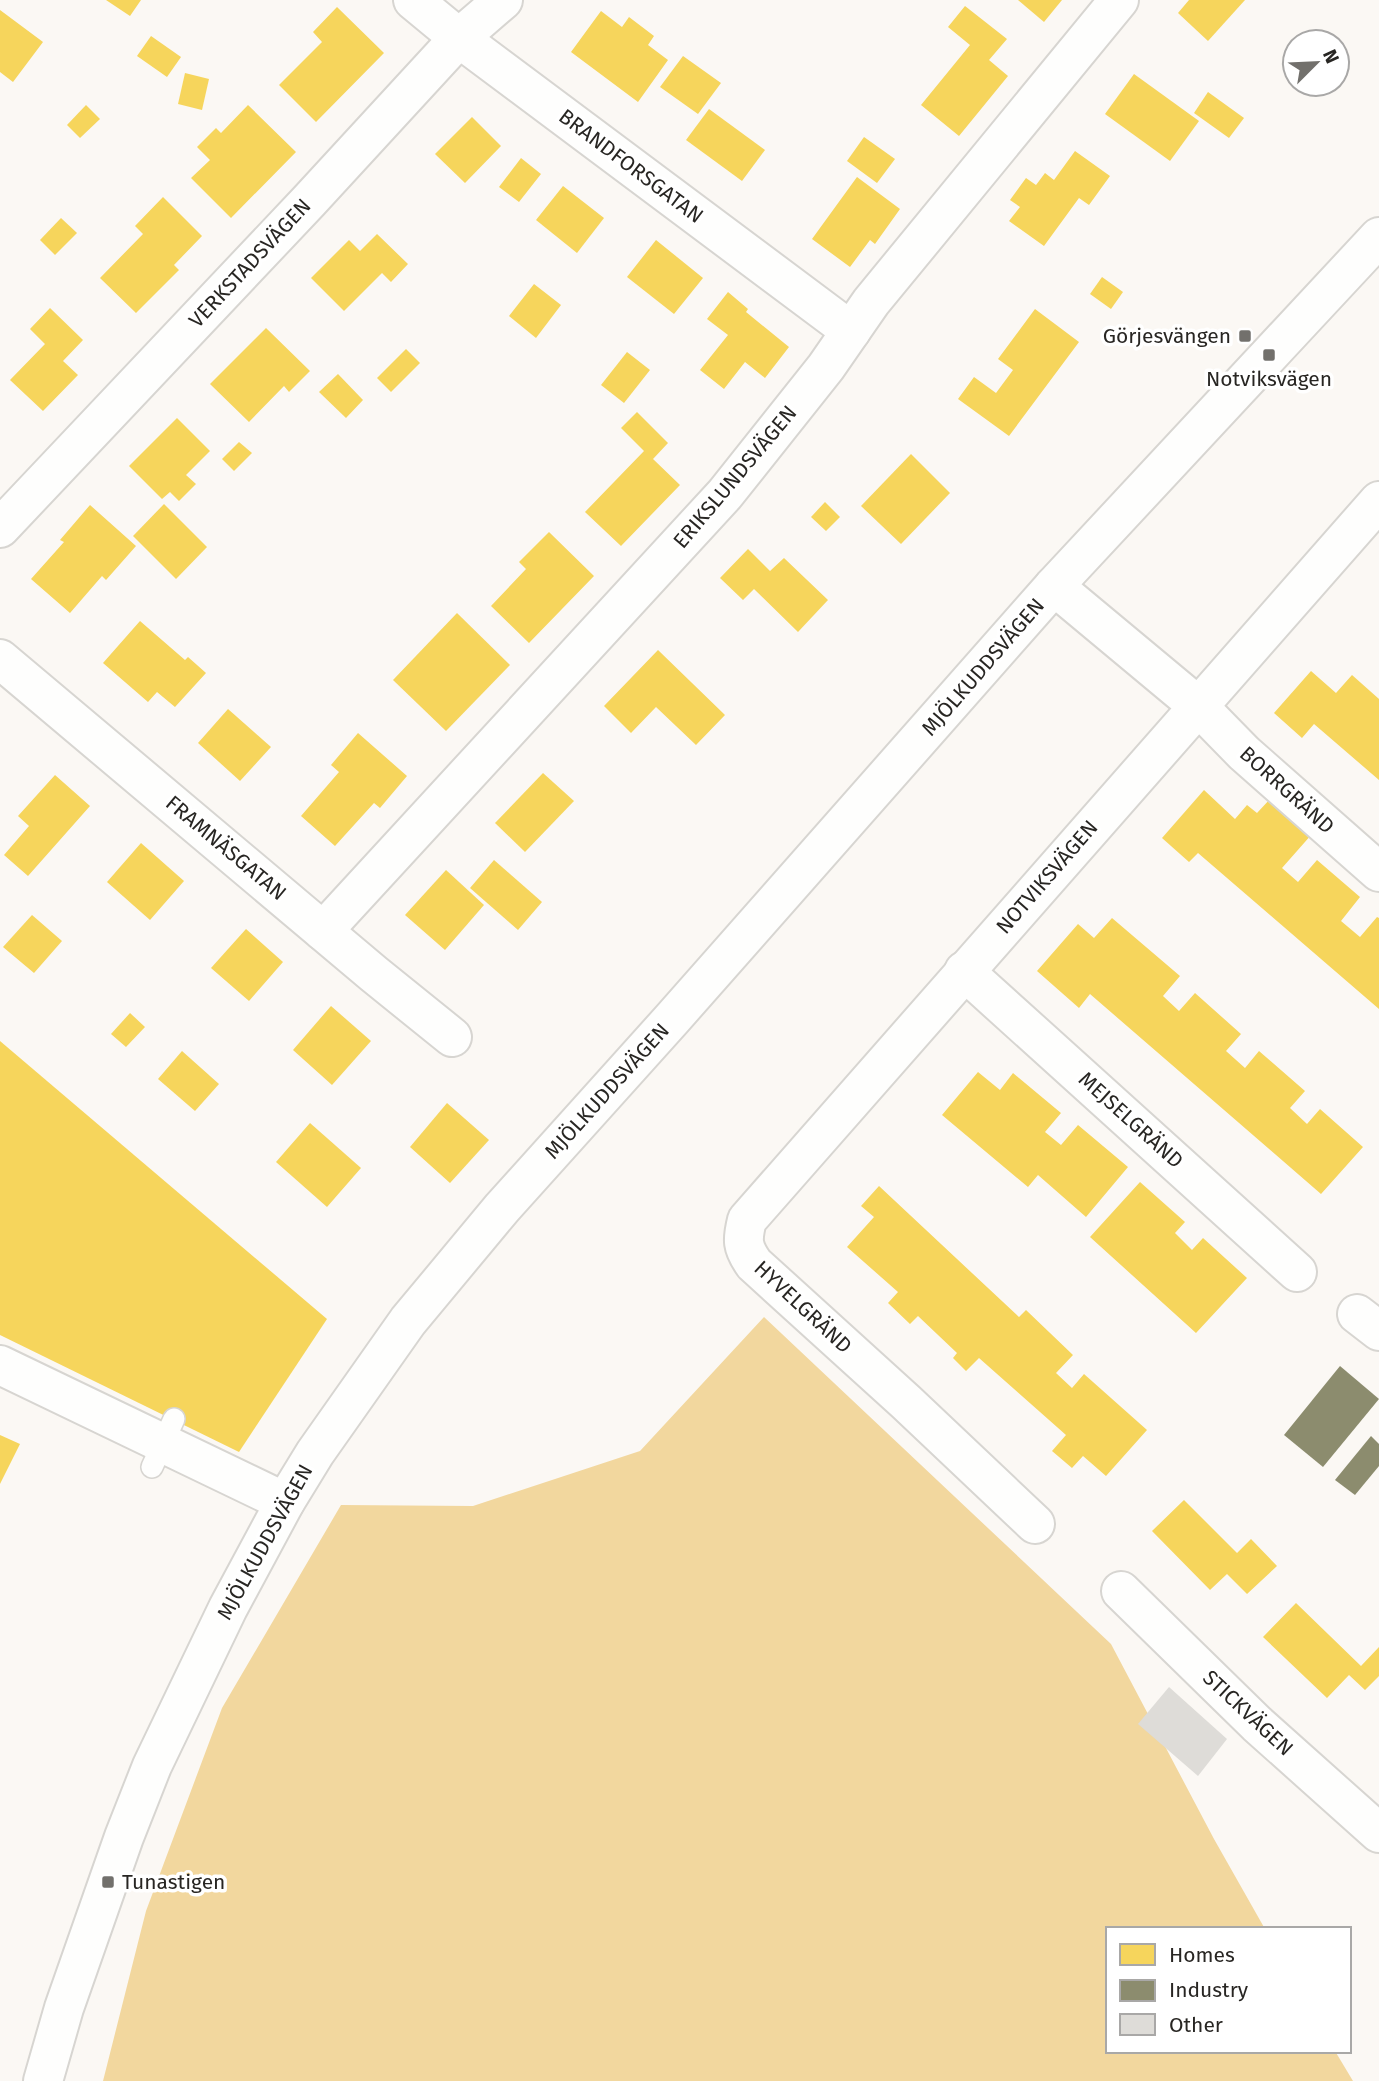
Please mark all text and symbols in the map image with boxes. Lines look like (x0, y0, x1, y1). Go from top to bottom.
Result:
north arrow (1281, 28, 1351, 98)
text: N (1318, 46, 1344, 67)
street label: BRANDFORSGATAN (554, 103, 708, 229)
street label: VERKSTADSVÄGEN (183, 193, 317, 333)
place label: Görjesvängen (1103, 323, 1231, 349)
marker: Görjesvängen (1237, 328, 1253, 344)
marker: Notviksvägen (1261, 347, 1277, 363)
place label: Notviksvägen (1206, 366, 1332, 392)
street label: ERIKSLUNDSVÄGEN (668, 400, 802, 554)
street label: MJÖLKUDDSVÄGEN (916, 593, 1050, 741)
street label: BORRGRÄND (1234, 741, 1340, 839)
street label: FRAMNÄSGATAN (160, 790, 292, 906)
street label: NOTVIKSVÄGEN (991, 815, 1103, 939)
street label: MJÖLKUDDSVÄGEN (539, 1018, 675, 1164)
street label: MEJSELGRÄND (1073, 1066, 1189, 1174)
street label: HYVELGRÄND (749, 1255, 857, 1359)
street label: MJÖLKUDDSVÄGEN (211, 1460, 319, 1624)
street label: STICKVÄGEN (1197, 1665, 1299, 1761)
place label: Tunastigen (122, 1869, 225, 1895)
marker: Tunastigen (100, 1874, 116, 1890)
legend (1106, 1927, 1351, 2053)
text: Homes (1169, 1942, 1235, 1968)
text: Industry (1169, 1977, 1249, 2003)
text: Other (1169, 2012, 1223, 2038)

